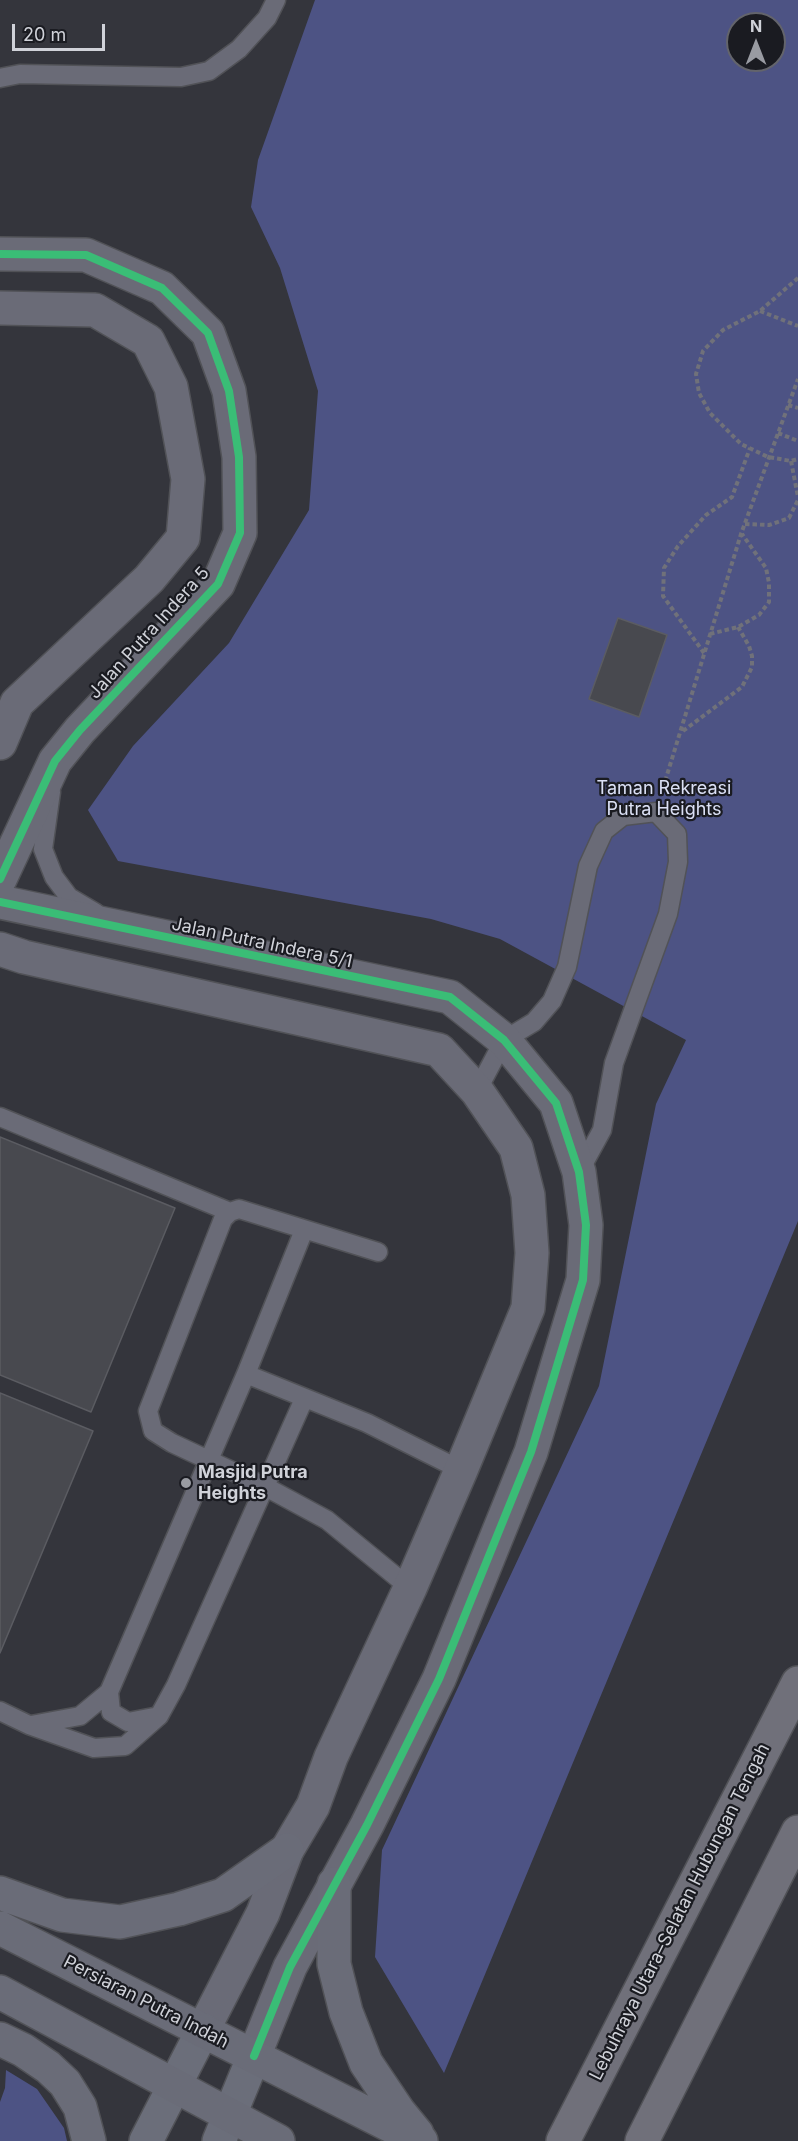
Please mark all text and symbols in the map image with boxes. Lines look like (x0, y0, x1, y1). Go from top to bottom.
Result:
scale bar (15, 12, 108, 50)
north arrow (726, 12, 786, 72)
text: N (750, 16, 762, 36)
text: 20 m (23, 24, 66, 45)
street label: Jalan Putra Indera 5 (84, 562, 214, 704)
park label: Taman Rekreasi Putra Heights (597, 778, 731, 820)
street label: Jalan Putra Indera 5/1 (170, 913, 354, 973)
place label: Masjid Putra Heights (198, 1462, 308, 1504)
marker: Masjid Putra Heights (179, 1476, 193, 1490)
street label: Lebuhraya Utara–Selatan Hubungan Tengah (585, 1740, 775, 2084)
street label: Persiaran Putra Indah (60, 1951, 232, 2053)

